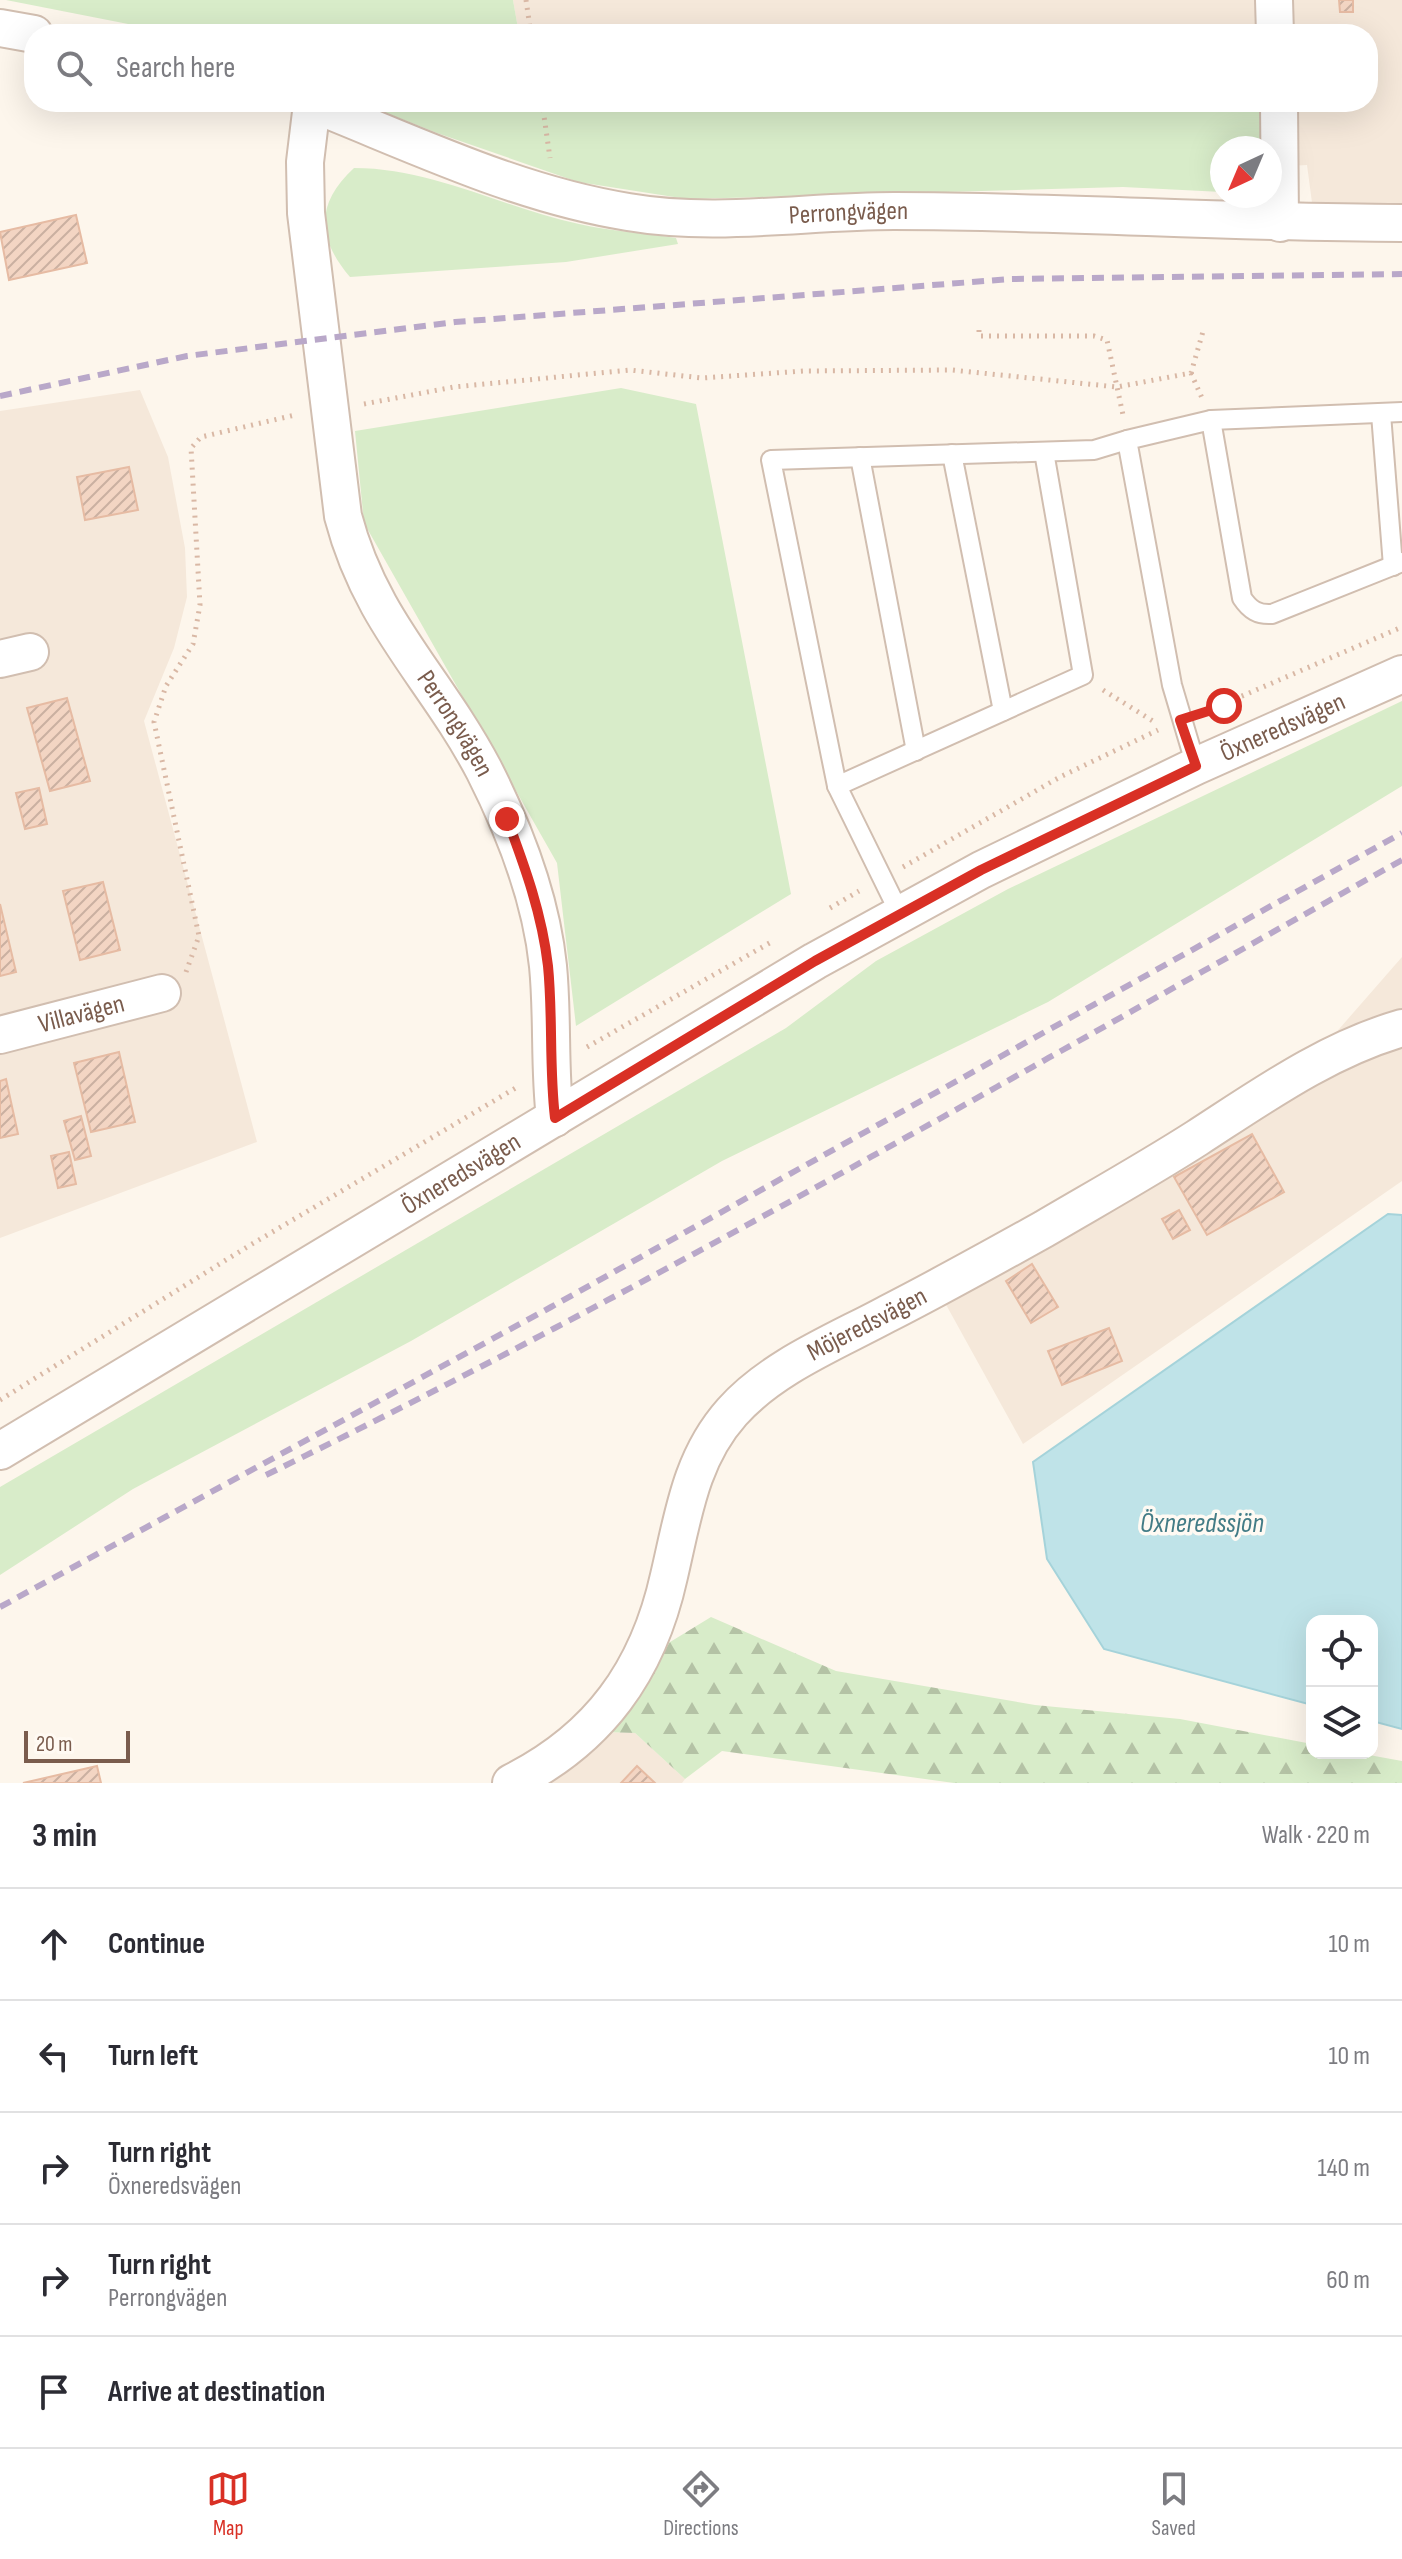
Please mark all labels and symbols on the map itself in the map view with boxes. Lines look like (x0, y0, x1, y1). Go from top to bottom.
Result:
north arrow (1210, 136, 1282, 208)
street label: Perrongvägen (788, 195, 908, 231)
street label: Perrongvägen (410, 665, 500, 782)
street label: Öxneredsvägen (1215, 686, 1350, 769)
route start (1206, 688, 1242, 724)
route end (489, 801, 525, 837)
street label: Villavägen (35, 988, 128, 1040)
street label: Öxneredsvägen (396, 1126, 526, 1221)
street label: Möjeredsvägen (802, 1281, 932, 1368)
water label: Öxneredssjön (1140, 1507, 1264, 1540)
scale bar (24, 1727, 130, 1763)

